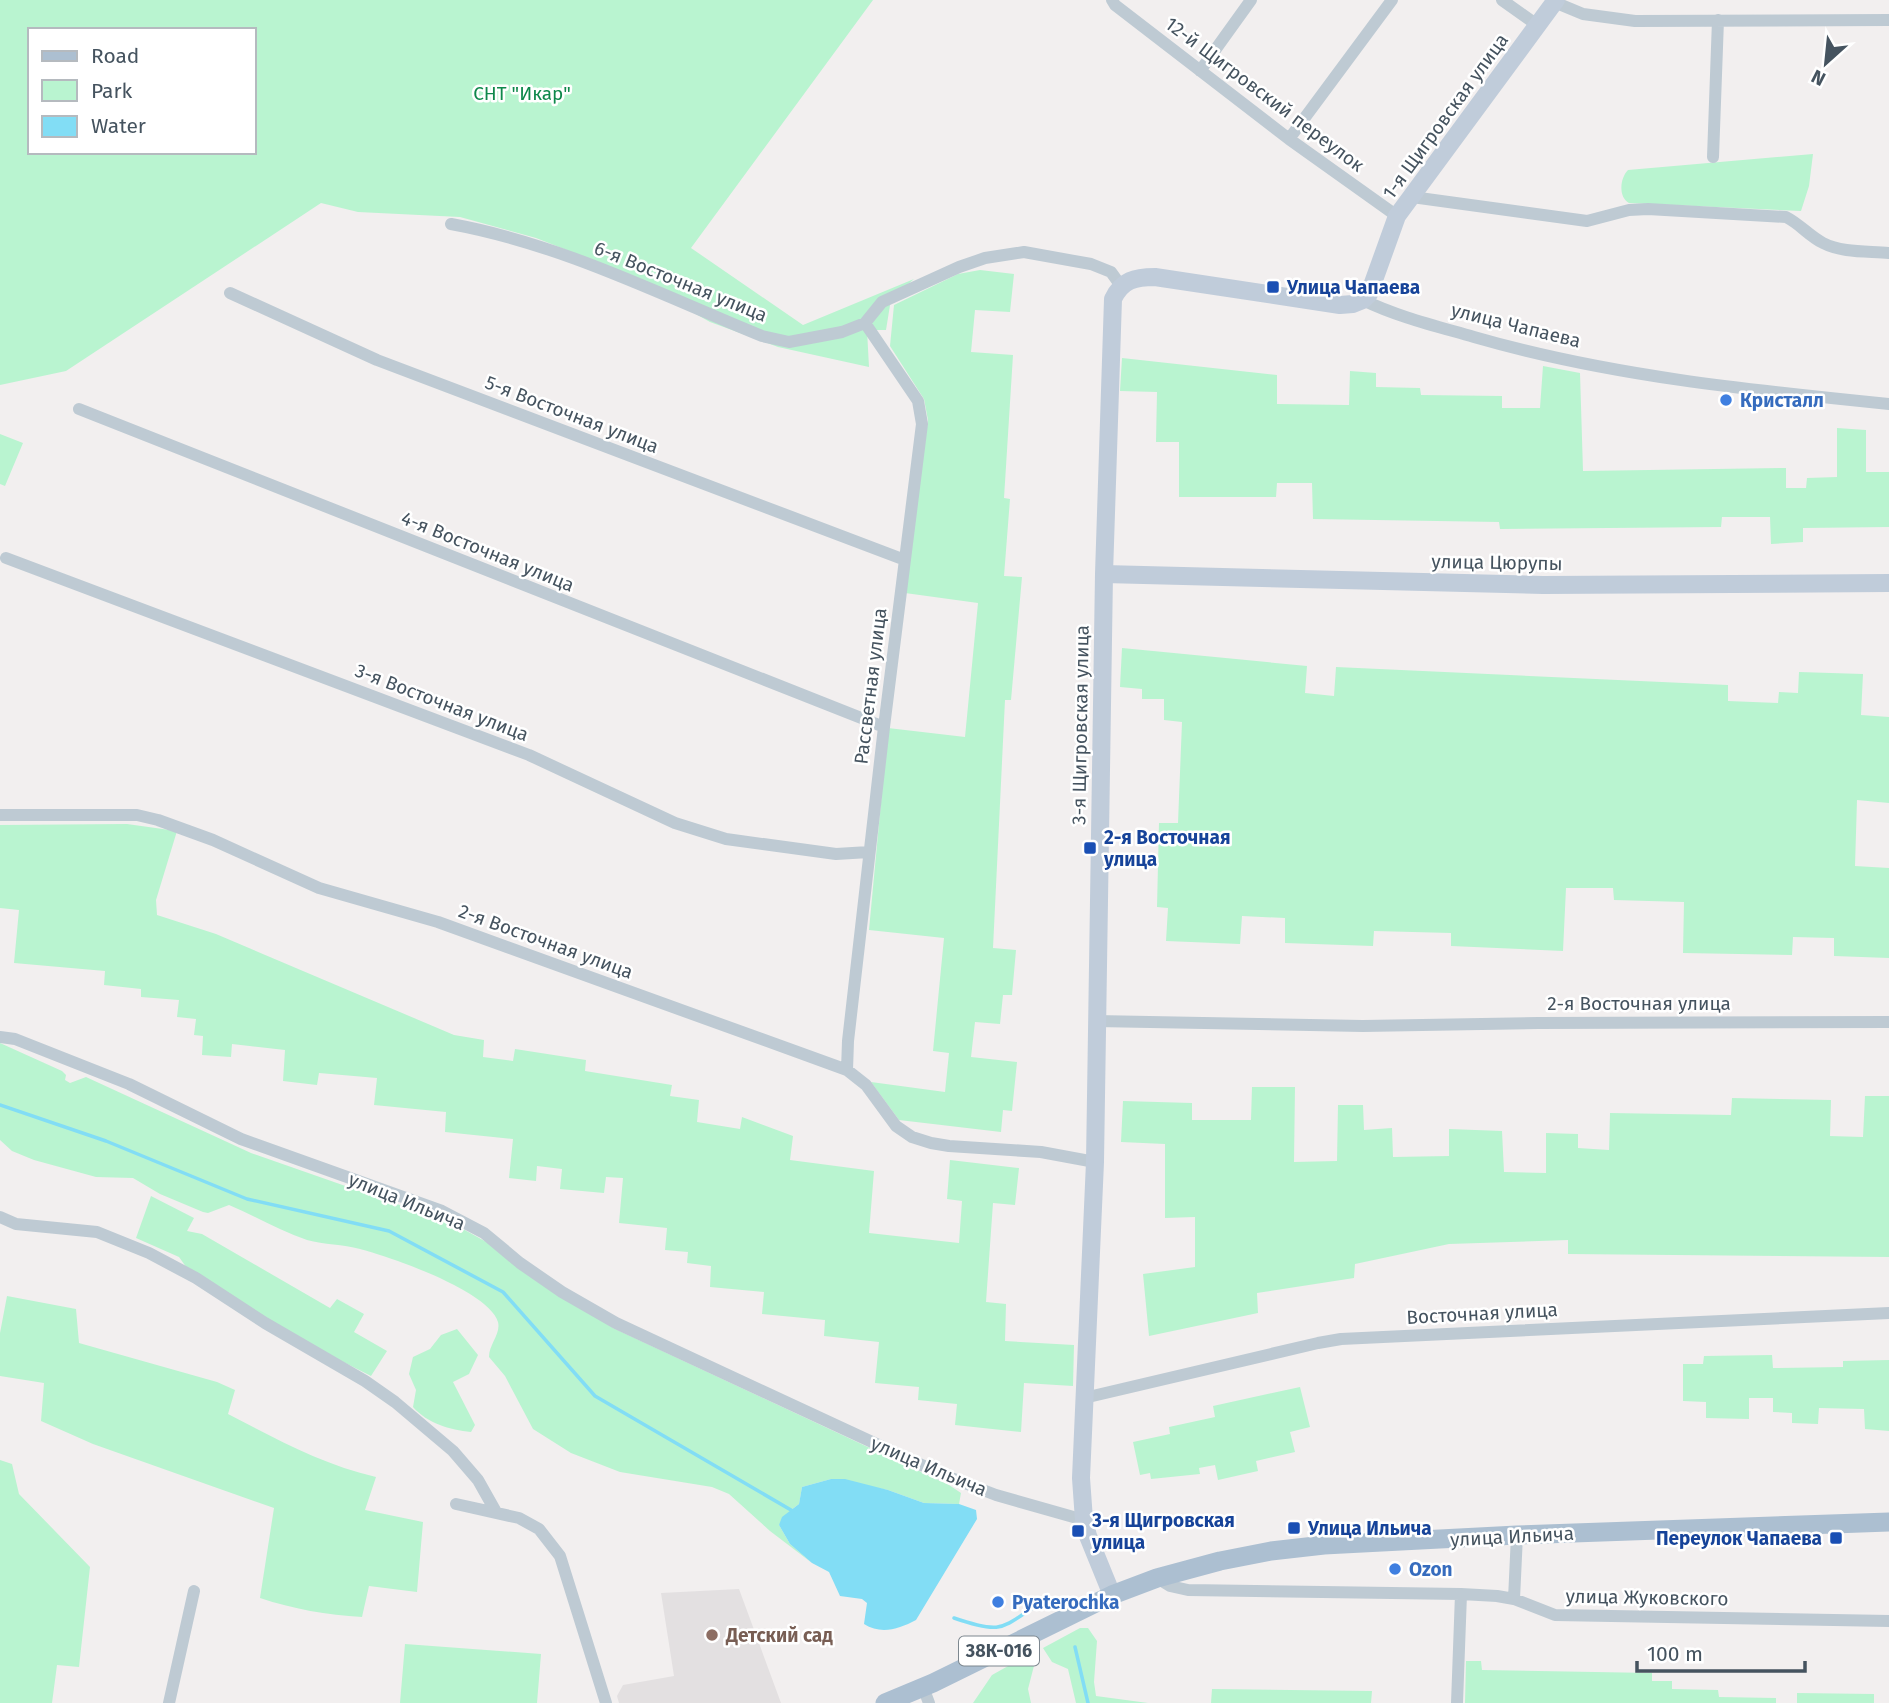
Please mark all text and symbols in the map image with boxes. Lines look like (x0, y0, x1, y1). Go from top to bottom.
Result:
street label: 12-й Щигровский переулок (1161, 12, 1369, 177)
legend (28, 28, 256, 154)
north arrow (1791, 28, 1861, 98)
street label: 1-я Щигровская улица (1378, 29, 1513, 203)
text: Road (91, 43, 139, 69)
text: N (1808, 65, 1829, 91)
text: Park (91, 78, 133, 104)
park label: СНТ "Икар" (473, 82, 571, 105)
text: Water (91, 113, 146, 139)
street label: 6-я Восточная улица (591, 236, 771, 327)
place label: Улица Чапаева (1286, 276, 1420, 299)
marker: Улица Чапаева (1265, 279, 1281, 295)
street label: улица Чапаева (1449, 298, 1583, 353)
street label: 5-я Восточная улица (482, 371, 662, 458)
place label: Кристалл (1740, 389, 1824, 412)
marker: Кристалл (1718, 392, 1734, 408)
street label: 4-я Восточная улица (398, 506, 578, 597)
street label: улица Цюрупы (1431, 550, 1563, 575)
street label: Рассветная улица (850, 607, 891, 766)
street label: 3-я Щигровская улица (1067, 625, 1094, 825)
street label: 3-я Восточная улица (352, 659, 532, 746)
place label: 2-я Восточная улица (1103, 826, 1230, 871)
marker: 2-я Восточная улица (1082, 840, 1098, 856)
street label: 2-я Восточная улица (456, 899, 636, 984)
street label: 2-я Восточная улица (1547, 992, 1731, 1015)
street label: улица Ильича (345, 1168, 469, 1235)
street label: Восточная улица (1406, 1298, 1558, 1329)
street label: улица Ильича (867, 1432, 990, 1501)
place label: 3-я Щигровская улица (1091, 1509, 1235, 1554)
place label: Улица Ильича (1307, 1517, 1432, 1540)
marker: Улица Ильича (1286, 1520, 1302, 1536)
street label: улица Ильича (1450, 1522, 1575, 1551)
marker: 3-я Щигровская улица (1070, 1523, 1086, 1539)
place label: Переулок Чапаева (1656, 1527, 1822, 1550)
marker: Переулок Чапаева (1828, 1530, 1844, 1546)
place label: Ozon (1409, 1558, 1453, 1581)
marker: Ozon (1387, 1561, 1403, 1577)
street label: улица Жуковского (1565, 1585, 1729, 1610)
place label: Pyaterochka (1012, 1591, 1119, 1614)
marker: Pyaterochka (990, 1594, 1006, 1610)
place label: Детский сад (725, 1624, 833, 1647)
marker: Детский сад (704, 1627, 720, 1643)
scale bar (1637, 1630, 1805, 1674)
road number: 38К-016 (959, 1636, 1039, 1666)
text: 100 m (1647, 1641, 1703, 1667)

